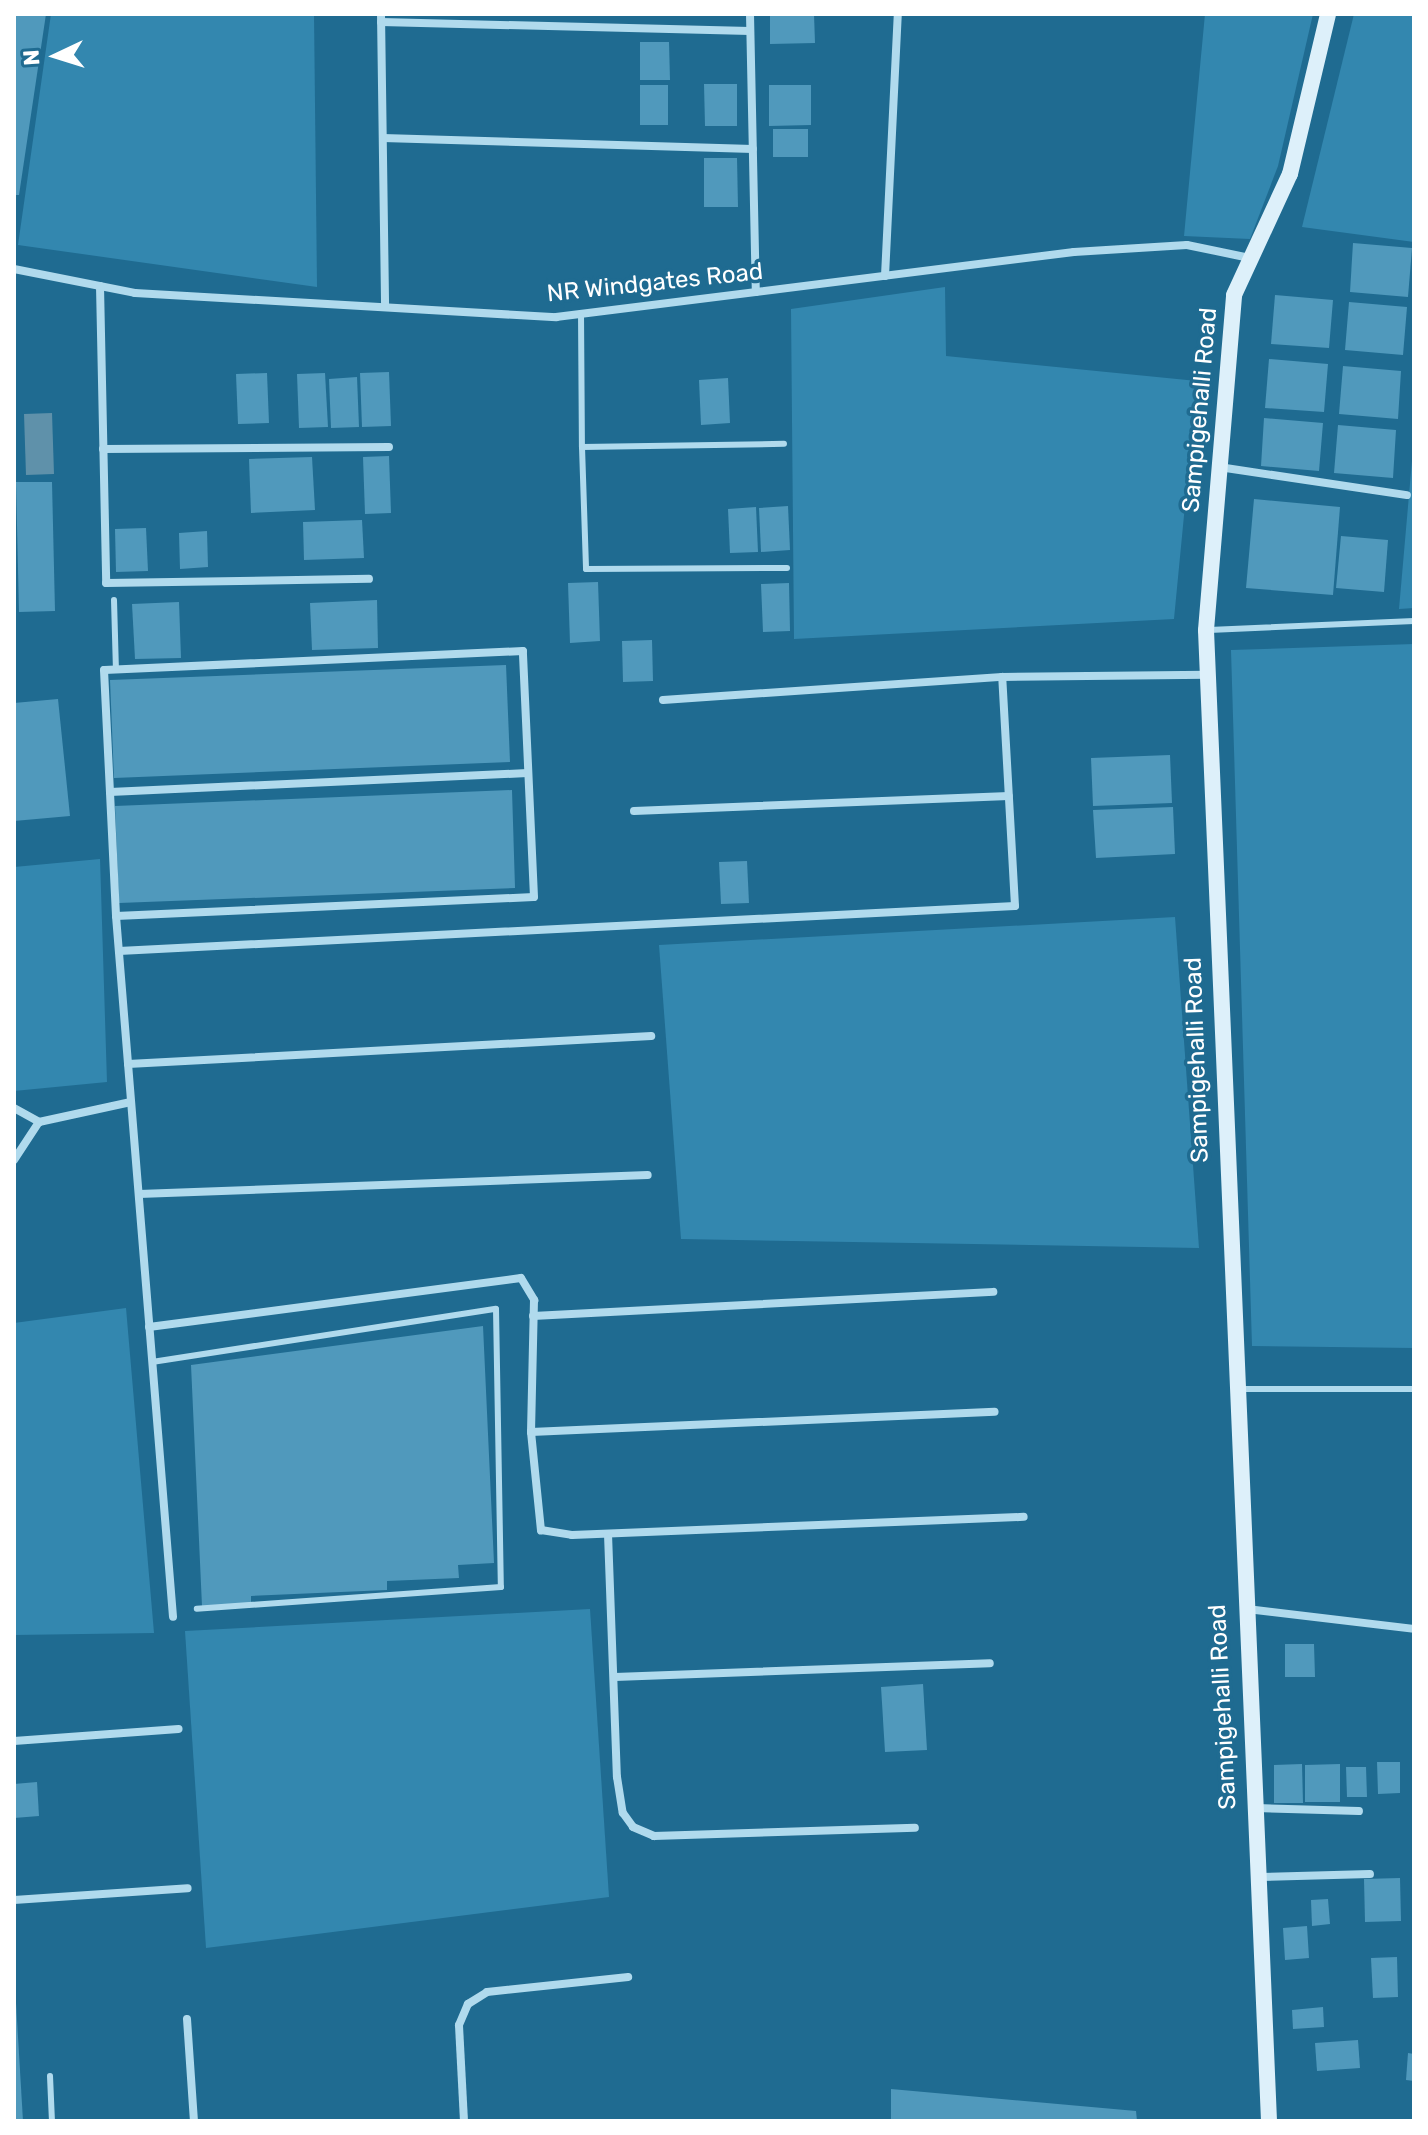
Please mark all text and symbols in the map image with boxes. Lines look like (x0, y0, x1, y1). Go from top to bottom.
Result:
north arrow (16, 16, 96, 96)
text: N (18, 49, 46, 67)
street label: NR Windgates Road (545, 257, 765, 309)
street label: Sampigehalli Road (1177, 306, 1223, 514)
street label: Sampigehalli Road (1179, 957, 1215, 1163)
street label: Sampigehalli Road (1203, 1604, 1243, 1810)

